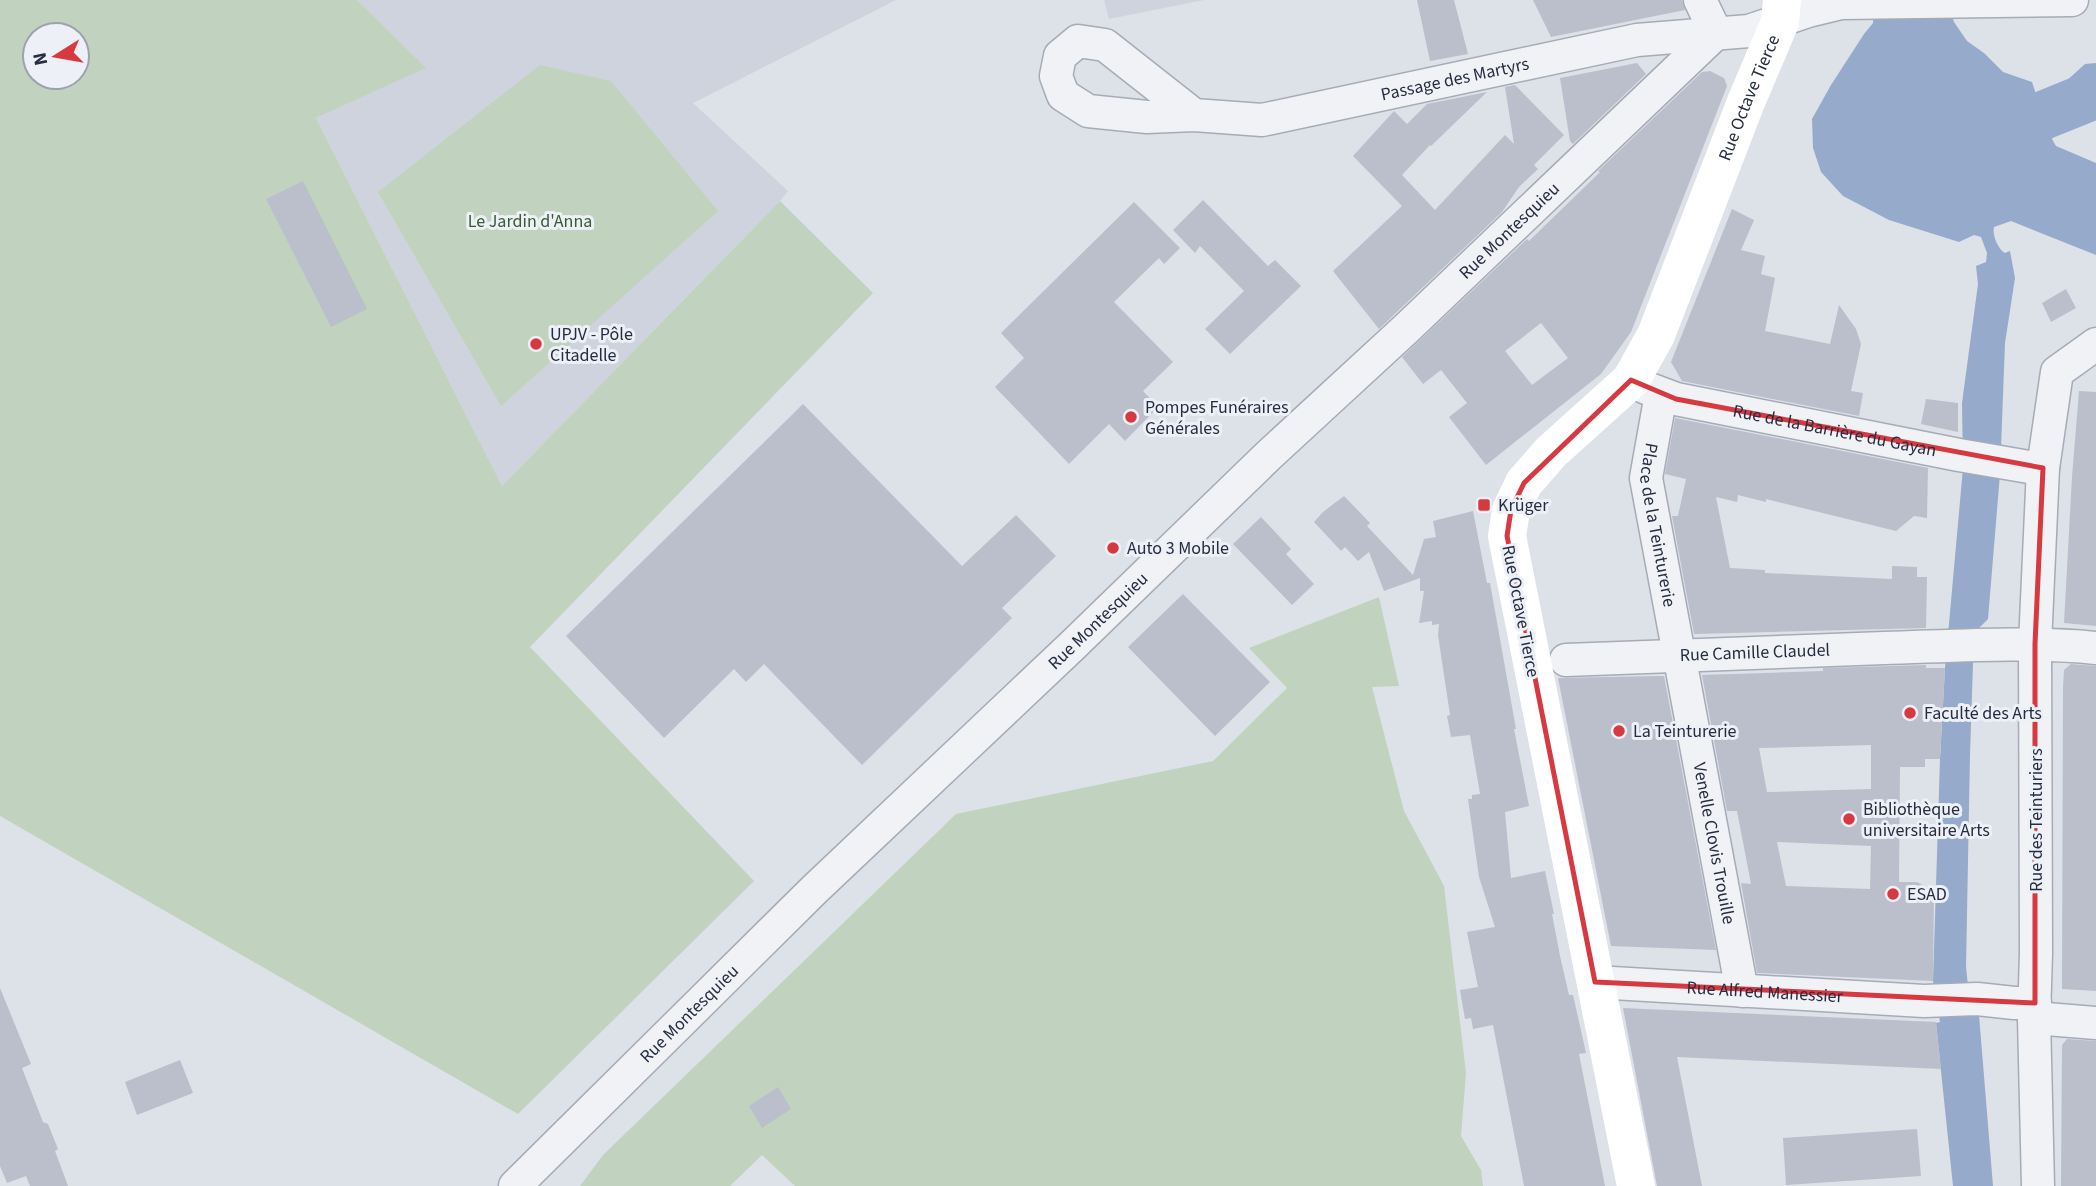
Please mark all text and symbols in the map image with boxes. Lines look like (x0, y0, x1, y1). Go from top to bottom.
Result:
north arrow (21, 21, 91, 91)
street label: Rue Octave Tierce (1712, 31, 1786, 165)
text: N (26, 50, 55, 68)
street label: Passage des Martyrs (1379, 51, 1531, 107)
street label: Rue Montesquieu (1454, 177, 1565, 285)
park label: Le Jardin d'Anna (468, 209, 592, 234)
place label: UPJV - Pôle Citadelle (550, 322, 633, 368)
marker: UPJV - Pôle Citadelle (528, 336, 544, 352)
place label: Pompes Funéraires Générales (1145, 395, 1289, 441)
street label: Rue de la Barrière du Gayan (1731, 399, 1939, 463)
marker: Pompes Funéraires Générales (1123, 409, 1139, 425)
street label: Place de la Teinturerie (1633, 441, 1682, 609)
place label: Krüger (1498, 493, 1549, 518)
marker: Krüger (1476, 497, 1492, 513)
place label: Auto 3 Mobile (1127, 536, 1229, 561)
marker: Auto 3 Mobile (1105, 540, 1121, 556)
street label: Rue Octave Tierce (1495, 543, 1546, 679)
street label: Rue Montesquieu (1043, 567, 1154, 675)
street label: Rue Camille Claudel (1679, 638, 1830, 668)
place label: Faculté des Arts (1924, 701, 2042, 726)
marker: Faculté des Arts (1902, 705, 1918, 721)
place label: La Teinturerie (1633, 719, 1737, 744)
marker: La Teinturerie (1611, 723, 1627, 739)
street label: Rue des Teinturiers (2024, 748, 2049, 892)
street label: Venelle Clovis Trouille (1686, 760, 1741, 926)
place label: Bibliothèque universitaire Arts (1863, 797, 1990, 843)
marker: Bibliothèque universitaire Arts (1841, 811, 1857, 827)
place label: ESAD (1907, 882, 1947, 907)
marker: ESAD (1885, 886, 1901, 902)
street label: Rue Montesquieu (634, 959, 745, 1069)
street label: Rue Alfred Manessier (1686, 975, 1844, 1009)

